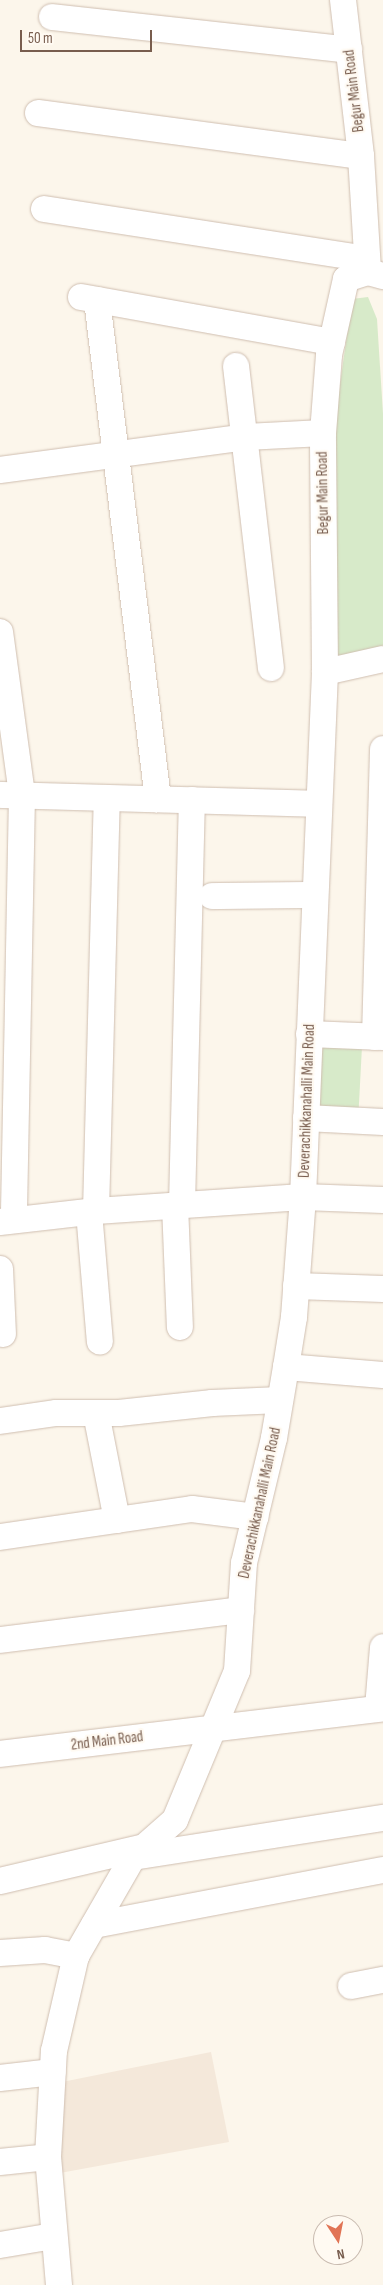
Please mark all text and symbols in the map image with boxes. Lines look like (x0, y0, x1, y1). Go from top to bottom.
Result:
scale bar (22, 20, 155, 52)
text: 50 m (28, 29, 53, 48)
street label: Begur Main Road (340, 49, 368, 133)
street label: Begur Main Road (313, 451, 333, 535)
street label: Deverachikkanahalli Main Road (295, 1024, 319, 1178)
street label: Deverachikkanahalli Main Road (235, 1426, 285, 1580)
street label: 2nd Main Road (70, 1728, 144, 1754)
north arrow (313, 2215, 363, 2265)
text: N (335, 2245, 346, 2263)

